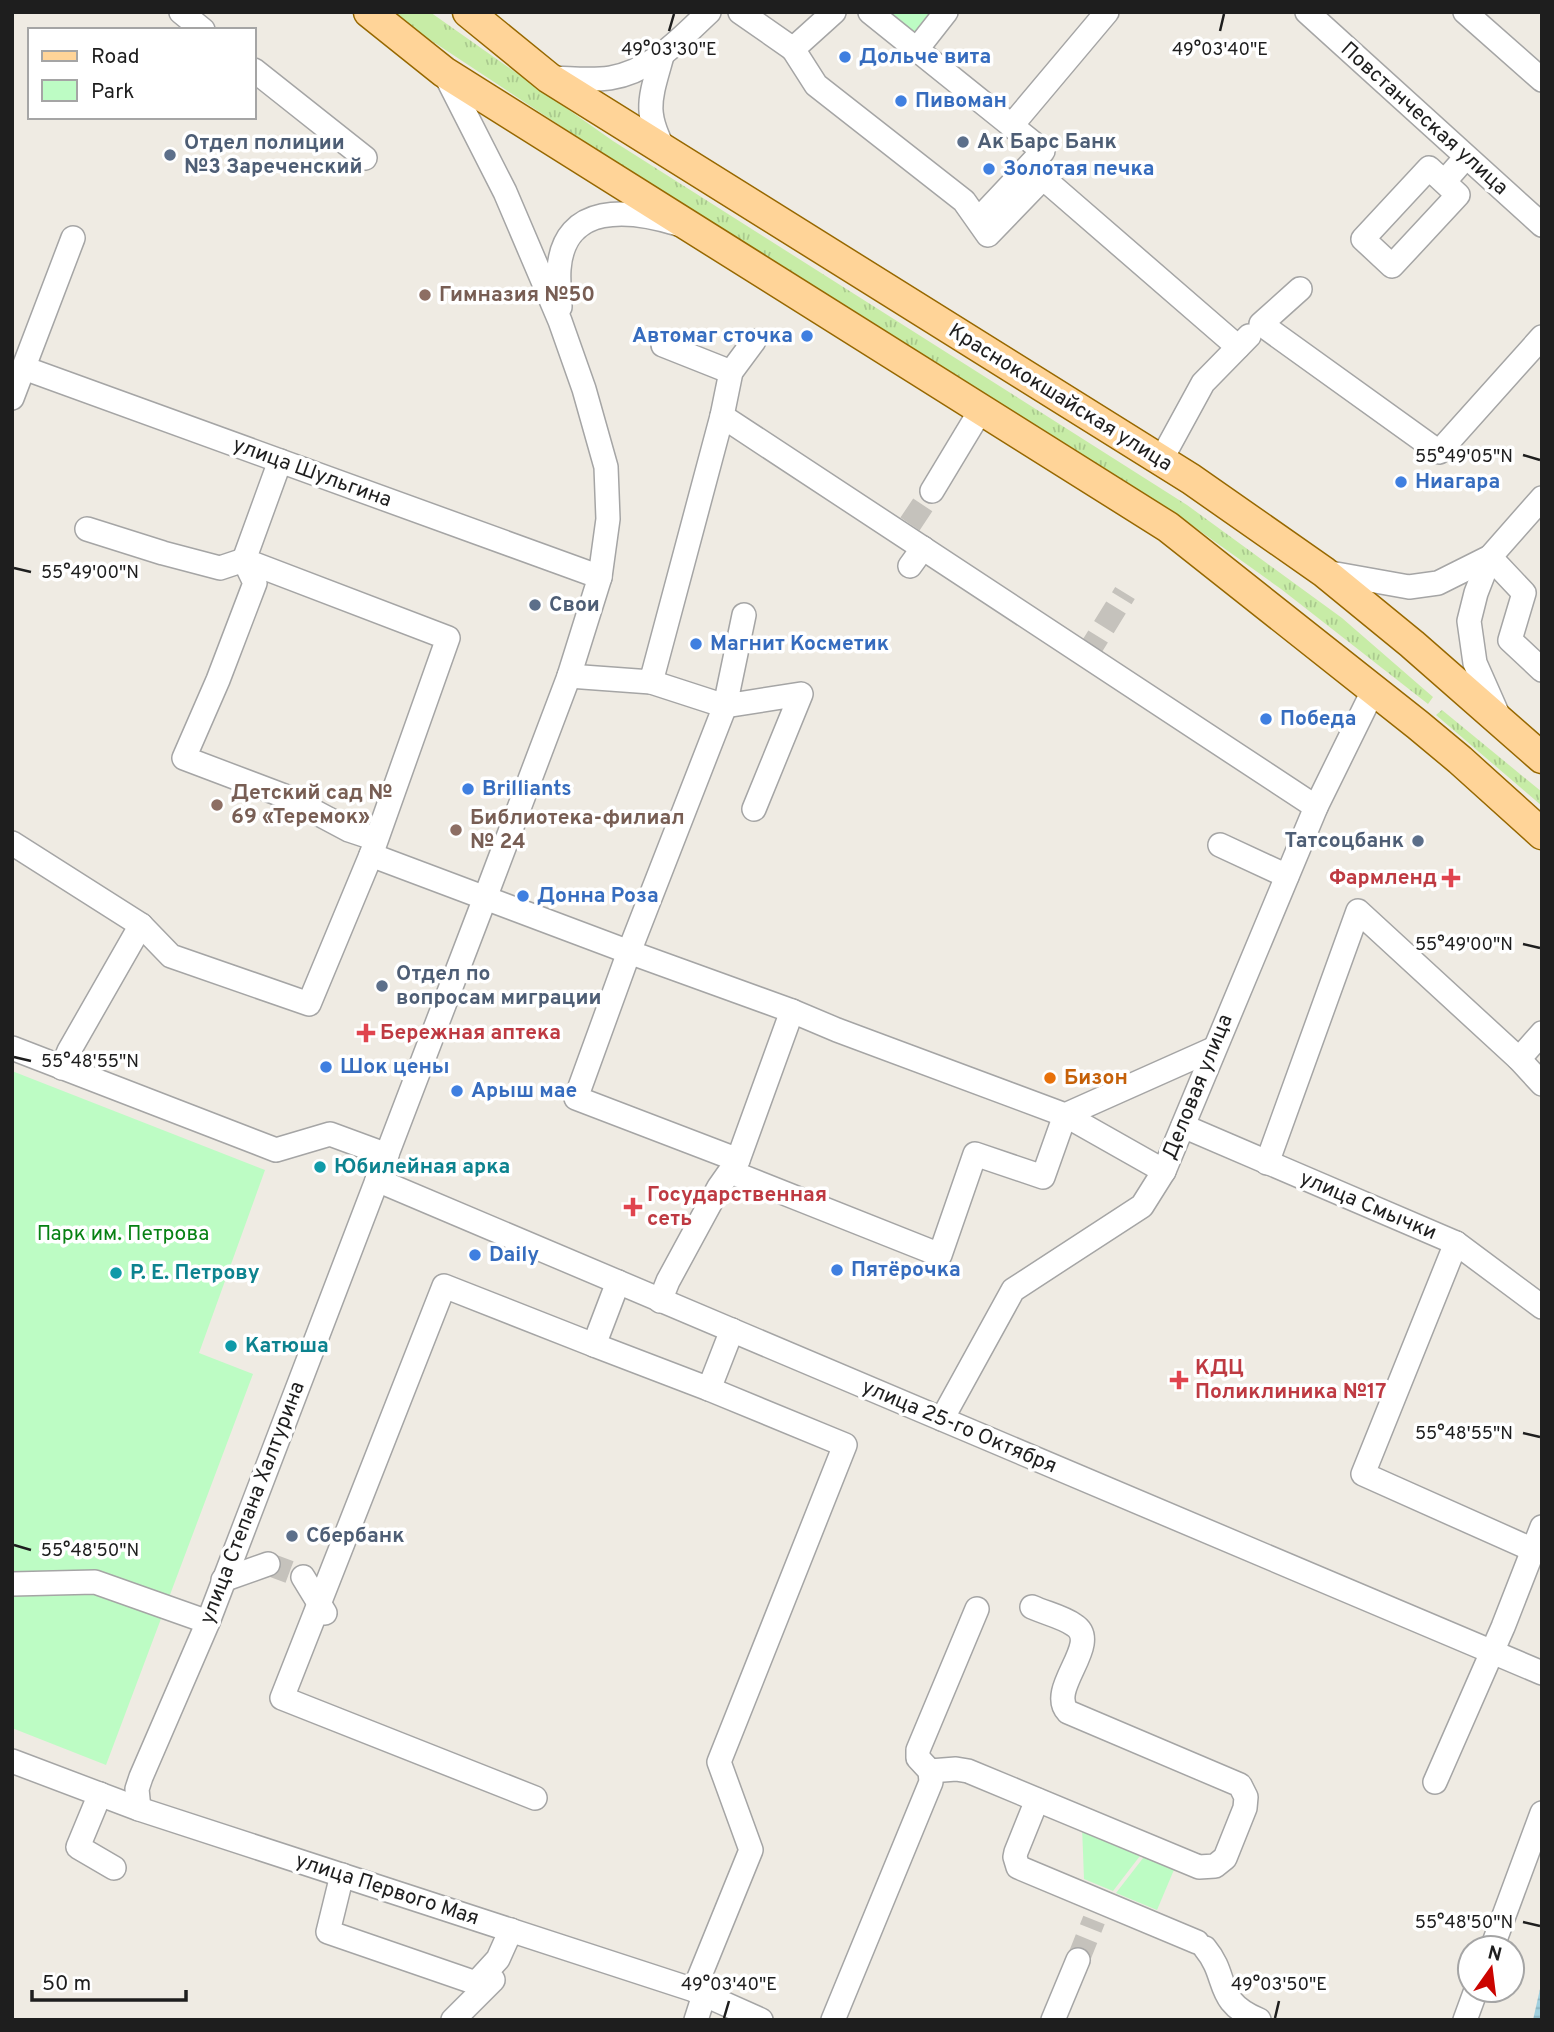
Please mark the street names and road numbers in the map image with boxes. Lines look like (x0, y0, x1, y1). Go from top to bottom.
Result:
street label: Повстанческая улица (1334, 36, 1514, 202)
street label: Краснококшайская улица (943, 318, 1177, 478)
street label: улица Шульгина (229, 432, 395, 514)
street label: Деловая улица (1157, 1010, 1239, 1164)
street label: улица Смычки (1295, 1165, 1441, 1247)
street label: улица 25-го Октября (857, 1374, 1061, 1480)
street label: улица Степана Халтурина (194, 1378, 312, 1628)
street label: улица Первого Мая (292, 1848, 482, 1932)

